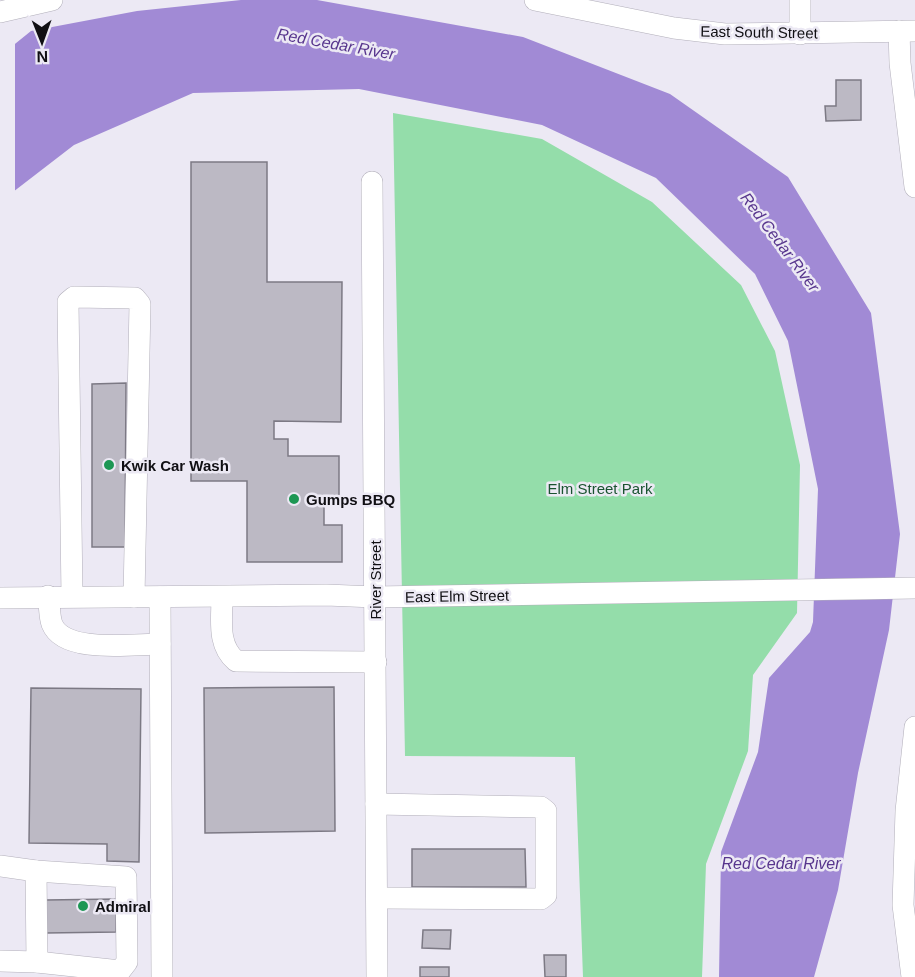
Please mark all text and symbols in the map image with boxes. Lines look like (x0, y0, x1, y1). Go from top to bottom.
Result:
north arrow (12, 12, 72, 72)
street label: East South Street (700, 22, 819, 42)
water label: Red Cedar River (276, 25, 397, 63)
text: N (36, 48, 48, 65)
water label: Red Cedar River (737, 189, 823, 295)
place label: Kwik Car Wash (121, 457, 229, 474)
marker: Kwik Car Wash (102, 458, 116, 472)
park label: Elm Street Park (547, 480, 653, 497)
place label: Gumps BBQ (306, 491, 396, 508)
marker: Gumps BBQ (287, 492, 301, 506)
street label: River Street (367, 540, 384, 620)
street label: East Elm Street (405, 587, 510, 605)
water label: Red Cedar River (721, 855, 841, 872)
place label: Admiral (95, 898, 151, 915)
marker: Admiral (76, 899, 90, 913)

